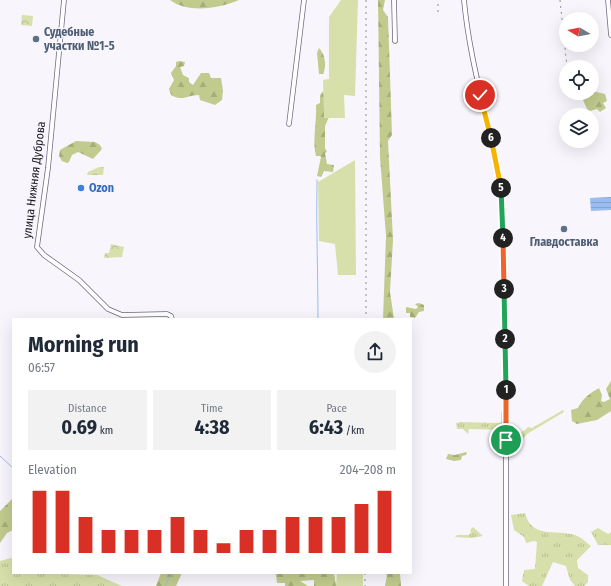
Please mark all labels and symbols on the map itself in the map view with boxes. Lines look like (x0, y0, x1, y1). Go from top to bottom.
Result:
north arrow (559, 12, 599, 52)
place label: Судебные участки №1-5 (43, 25, 115, 53)
marker: Судебные участки №1-5 (31, 34, 41, 44)
pin (463, 78, 497, 112)
street label: улица Нижняя Дуброва (20, 120, 48, 239)
pin: 6 (481, 128, 501, 148)
pin: 5 (491, 178, 511, 198)
place label: Ozon (89, 181, 114, 195)
marker: Ozon (76, 183, 86, 193)
marker: Главдоставка (559, 224, 569, 234)
pin: 4 (493, 228, 513, 248)
place label: Главдоставка (530, 235, 598, 249)
pin: 3 (494, 279, 514, 299)
pin: 2 (495, 329, 515, 349)
pin: 1 (496, 380, 516, 400)
pin (489, 423, 523, 457)

